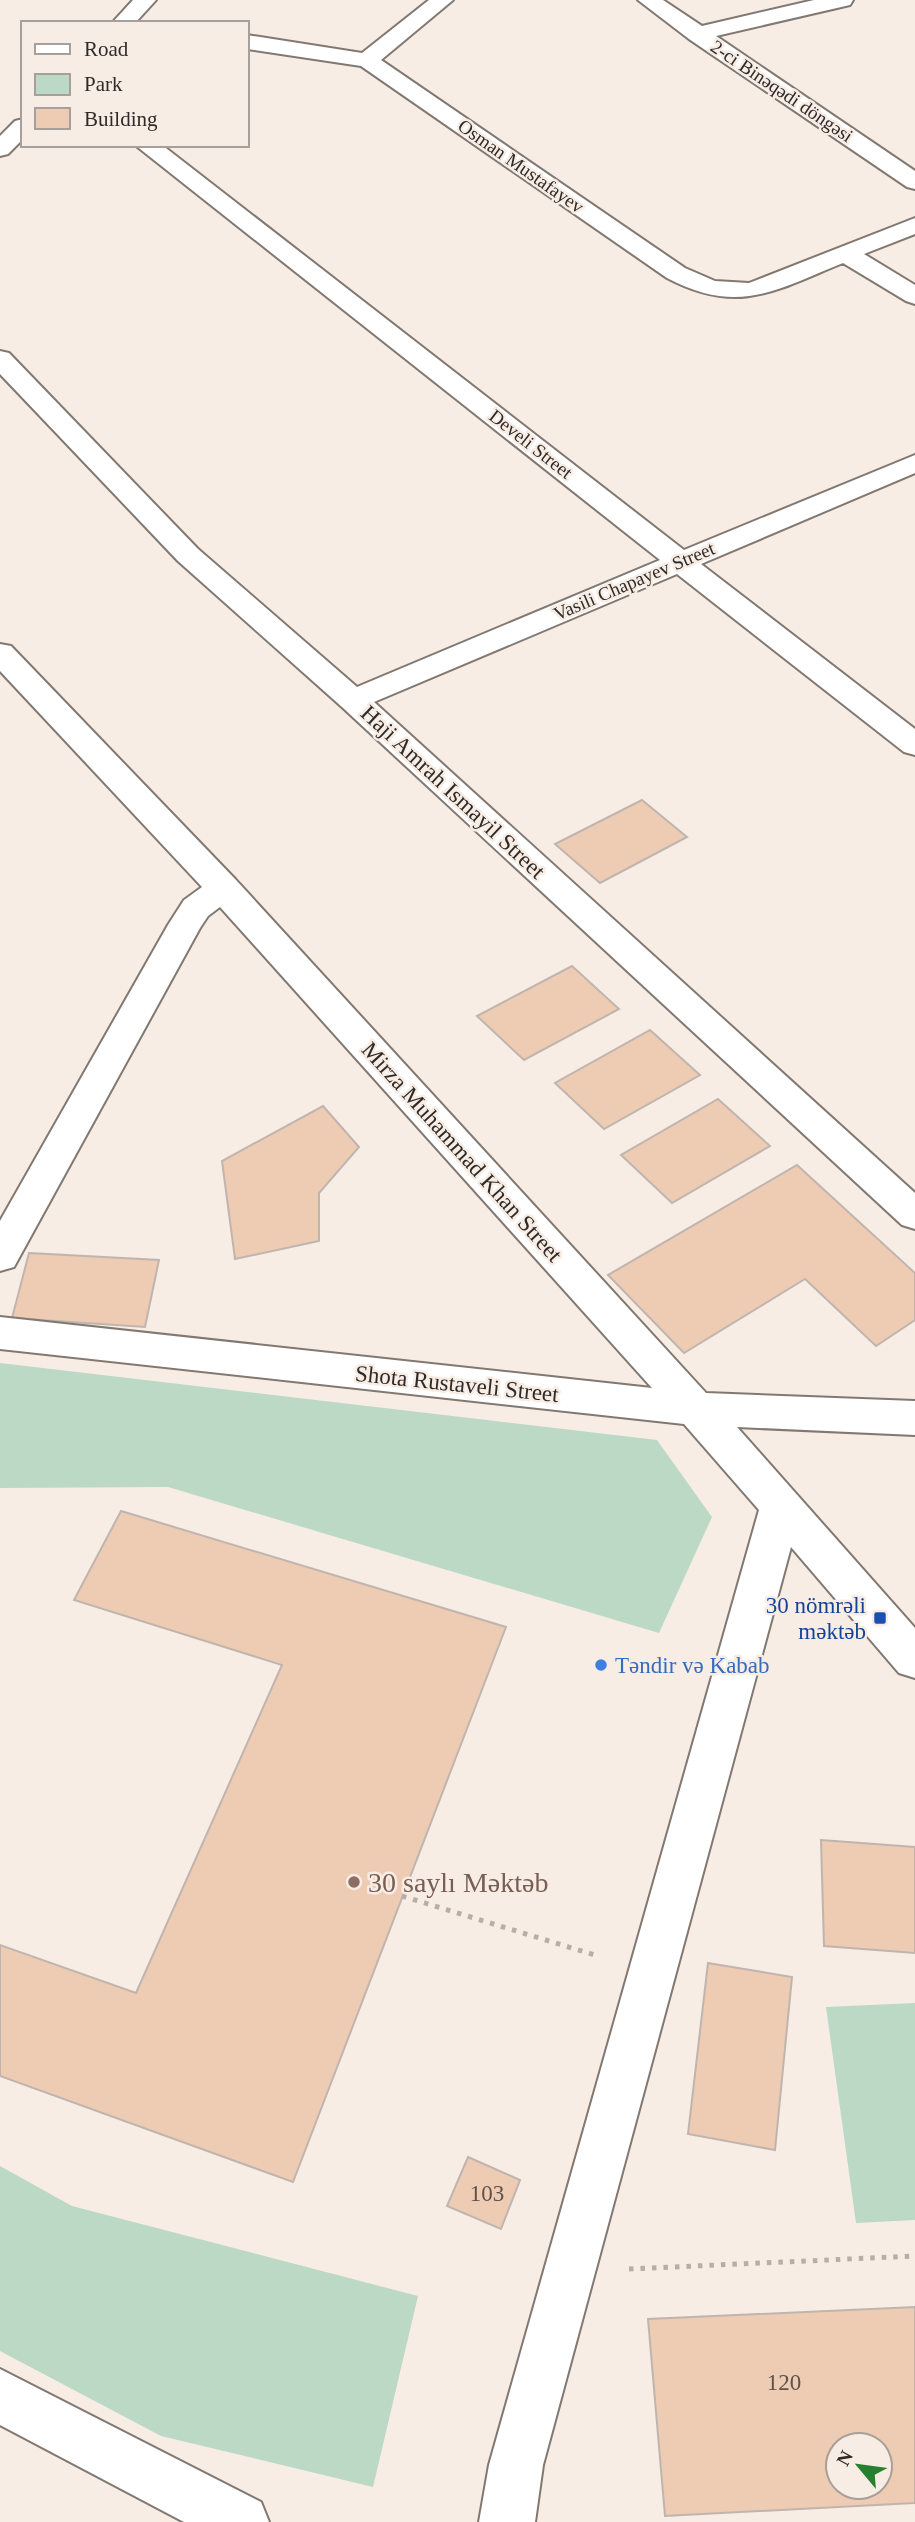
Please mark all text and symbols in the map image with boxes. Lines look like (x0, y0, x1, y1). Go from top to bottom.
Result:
legend (21, 21, 248, 147)
street label: 2-ci Binəqədi döngəsi (707, 36, 857, 146)
text: Road (84, 37, 129, 61)
text: Park (84, 72, 123, 96)
text: Building (84, 107, 158, 131)
street label: Osman Mustafayev (454, 115, 588, 217)
street label: Develi Street (485, 405, 577, 483)
street label: Vasili Chapayev Street (550, 537, 718, 624)
street label: Haji Amrah Ismayil Street (356, 700, 550, 884)
street label: Mirza Muhammad Khan Street (357, 1037, 568, 1267)
street label: Shota Rustaveli Street (354, 1361, 561, 1407)
place label: 30 nömrəli məktəb (766, 1593, 866, 1644)
marker: 30 nömrəli məktəb (872, 1610, 888, 1626)
place label: Təndir və Kabab (615, 1653, 770, 1678)
marker: Təndir və Kabab (593, 1657, 609, 1673)
place label: 30 saylı Məktəb (368, 1867, 548, 1898)
marker: 30 saylı Məktəb (346, 1874, 362, 1890)
house number: 103 (470, 2181, 504, 2206)
house number: 120 (767, 2370, 801, 2395)
north arrow (824, 2431, 894, 2501)
text: N (832, 2447, 857, 2469)

